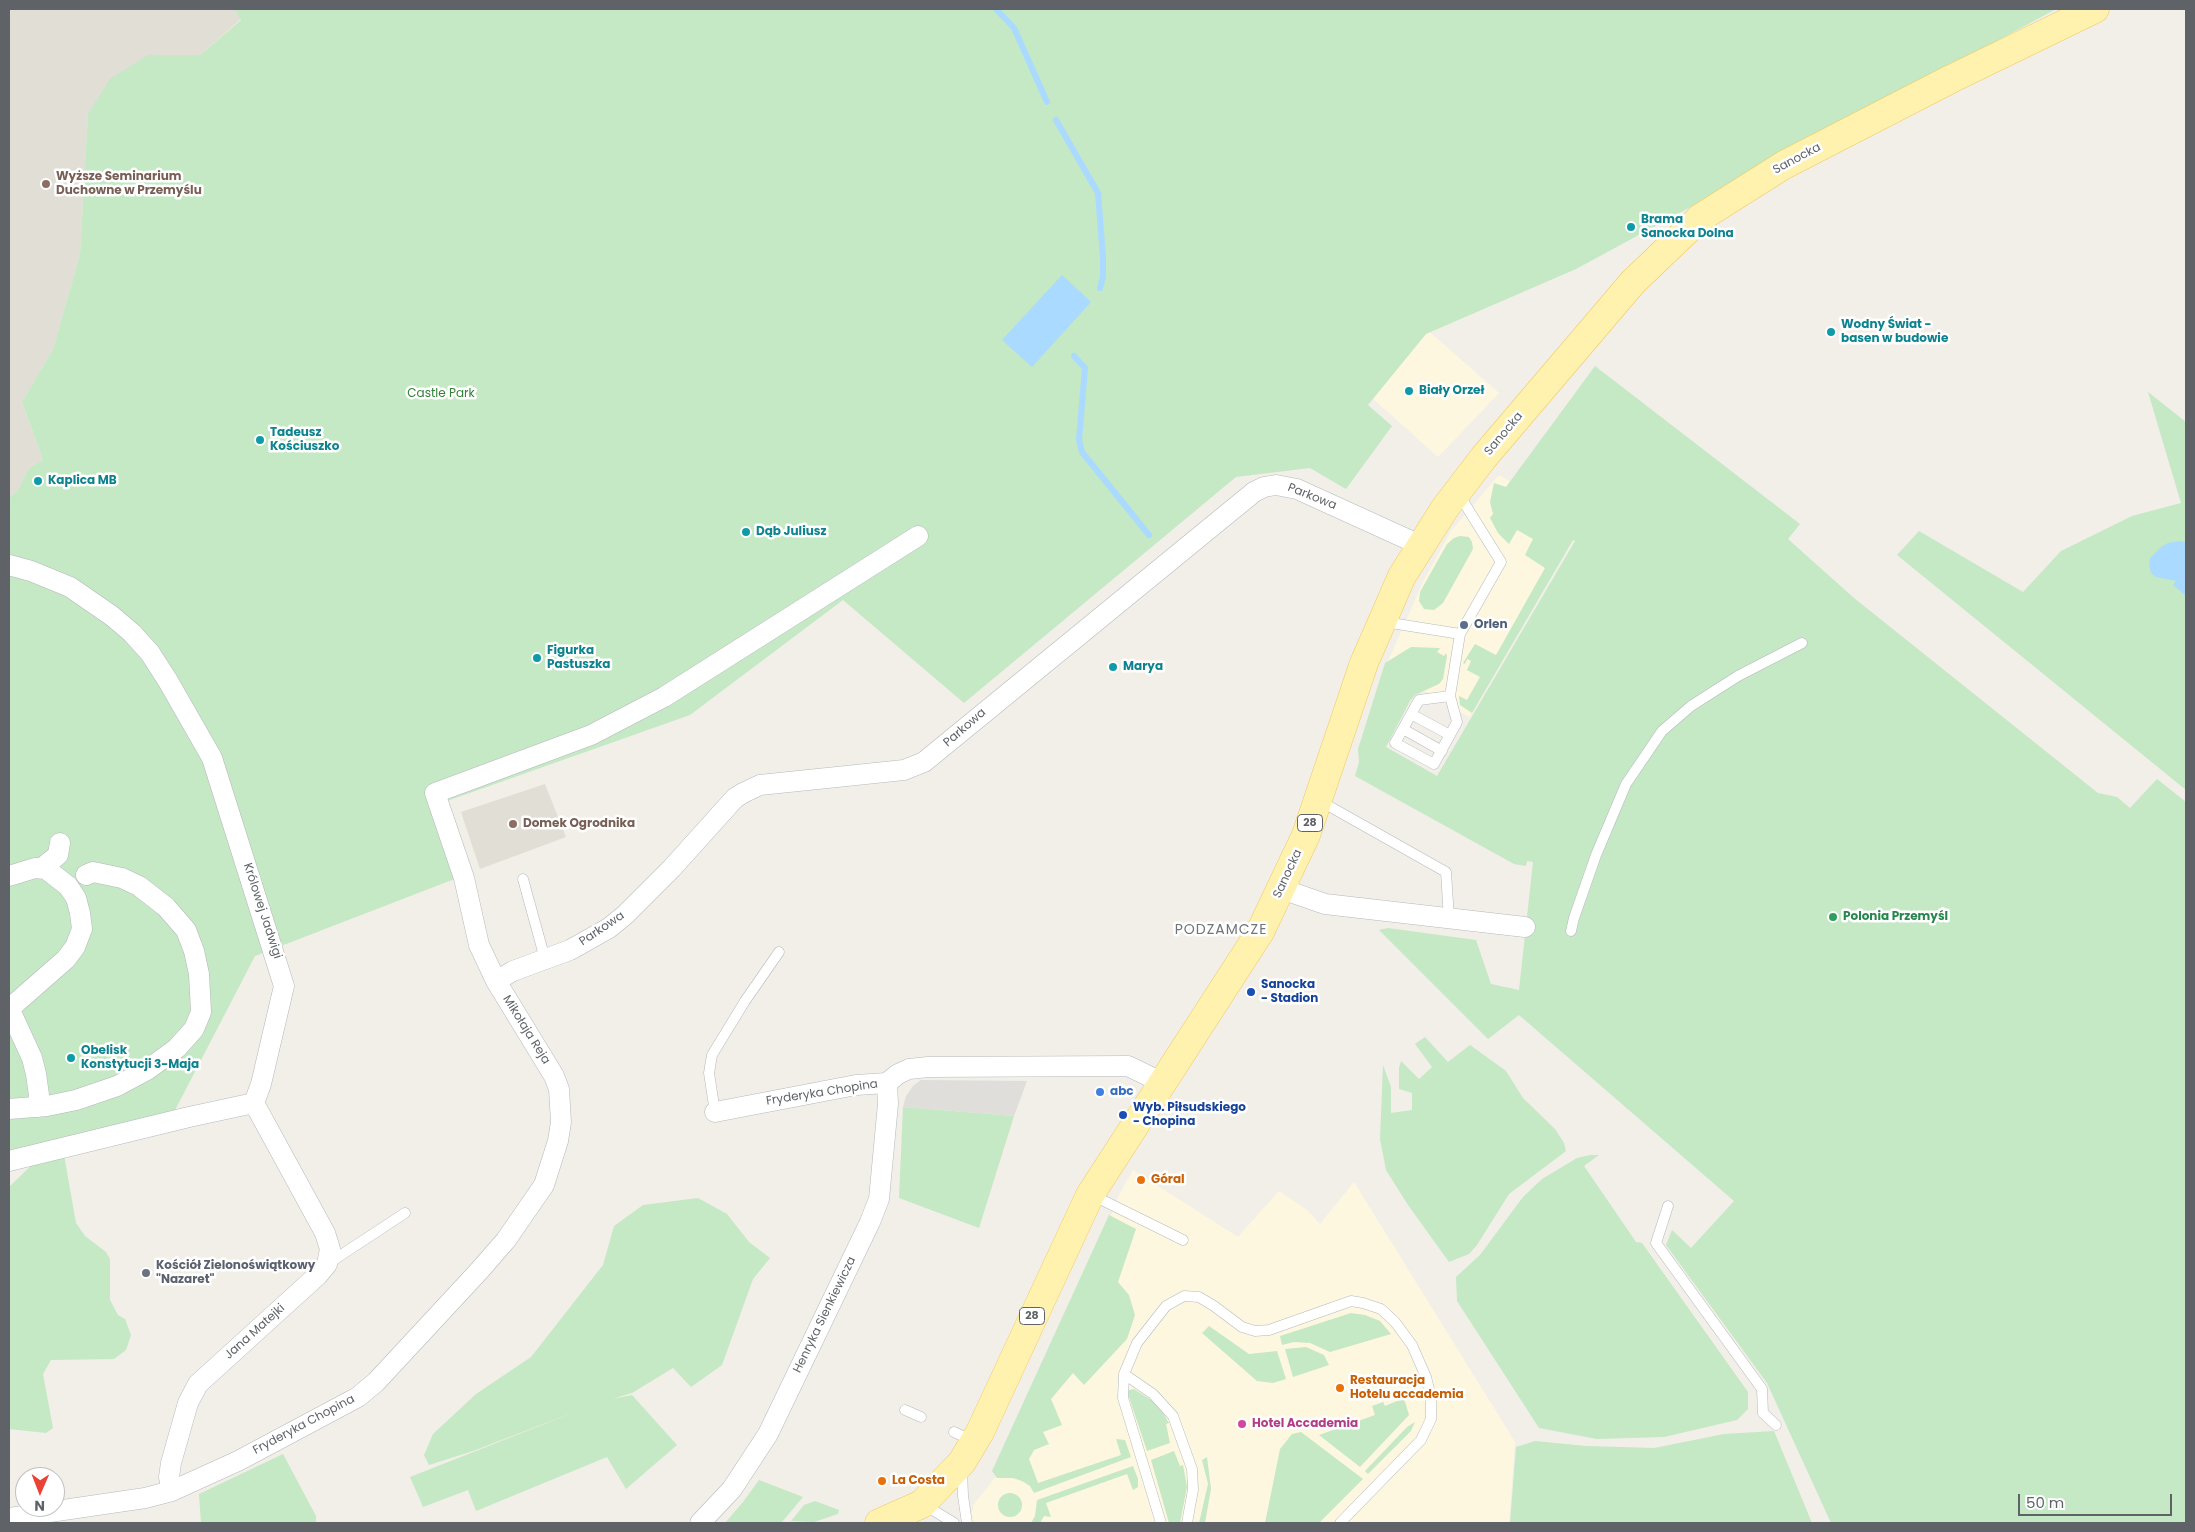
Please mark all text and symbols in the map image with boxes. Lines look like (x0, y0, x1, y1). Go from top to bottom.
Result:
street label: Sanocka (1771, 140, 1823, 178)
place label: Wyższe Seminarium Duchowne w Przemyślu (56, 170, 202, 198)
marker: Wyższe Seminarium Duchowne w Przemyślu (40, 178, 52, 190)
place label: Brama Sanocka Dolna (1641, 213, 1734, 241)
marker: Brama Sanocka Dolna (1625, 221, 1637, 233)
place label: Wodny Świat - basen w budowie (1841, 318, 1948, 346)
marker: Wodny Świat - basen w budowie (1825, 326, 1837, 338)
place label: Biały Orzeł (1419, 384, 1484, 398)
marker: Biały Orzeł (1403, 385, 1415, 397)
park label: Castle Park (407, 387, 475, 401)
street label: Sanocka (1482, 409, 1526, 459)
place label: Tadeusz Kościuszko (270, 426, 339, 454)
marker: Tadeusz Kościuszko (254, 434, 266, 446)
place label: Kaplica MB (48, 474, 117, 488)
marker: Kaplica MB (32, 475, 44, 487)
street label: Parkowa (1285, 481, 1339, 513)
place label: Dąb Juliusz (756, 525, 826, 539)
marker: Dąb Juliusz (740, 526, 752, 538)
place label: Orlen (1474, 618, 1508, 632)
marker: Orlen (1458, 619, 1470, 631)
place label: Figurka Pastuszka (547, 644, 611, 672)
marker: Figurka Pastuszka (531, 652, 543, 664)
place label: Marya (1123, 660, 1163, 674)
marker: Marya (1107, 661, 1119, 673)
street label: Parkowa (941, 706, 989, 750)
road number: 28 (1298, 814, 1322, 831)
place label: Domek Ogrodnika (523, 817, 635, 831)
marker: Domek Ogrodnika (507, 818, 519, 830)
street label: Sanocka (1270, 847, 1306, 901)
street label: Królowej Jadwigi (240, 861, 284, 961)
street label: Parkowa (577, 909, 627, 949)
place label: Polonia Przemyśl (1843, 910, 1948, 924)
marker: Polonia Przemyśl (1827, 911, 1839, 923)
district label: PODZAMCZE (1174, 922, 1268, 938)
place label: Sanocka - Stadion (1261, 978, 1318, 1006)
marker: Sanocka - Stadion (1245, 986, 1257, 998)
street label: Mikołaja Reja (499, 993, 553, 1067)
place label: Obelisk Konstytucji 3-Maja (81, 1044, 199, 1072)
marker: Obelisk Konstytucji 3-Maja (65, 1052, 77, 1064)
street label: Fryderyka Chopina (765, 1077, 879, 1109)
place label: abc (1110, 1085, 1134, 1099)
marker: abc (1094, 1086, 1106, 1098)
place label: Wyb. Piłsudskiego - Chopina (1133, 1101, 1246, 1129)
marker: Wyb. Piłsudskiego - Chopina (1117, 1109, 1129, 1121)
place label: Góral (1151, 1173, 1185, 1187)
marker: Góral (1135, 1174, 1147, 1186)
street label: Henryka Sienkiewicza (791, 1255, 859, 1375)
place label: Kościół Zielonoświątkowy "Nazaret" (156, 1259, 315, 1287)
marker: Kościół Zielonoświątkowy "Nazaret" (140, 1267, 152, 1279)
street label: Jana Matejki (222, 1301, 288, 1363)
road number: 28 (1020, 1308, 1044, 1324)
place label: Restauracja Hotelu accademia (1350, 1374, 1464, 1402)
marker: Restauracja Hotelu accademia (1334, 1382, 1346, 1394)
street label: Fryderyka Chopina (251, 1392, 357, 1458)
place label: Hotel Accademia (1252, 1417, 1358, 1431)
marker: Hotel Accademia (1236, 1418, 1248, 1430)
north arrow (15, 1467, 65, 1517)
place label: La Costa (892, 1474, 945, 1488)
marker: La Costa (876, 1475, 888, 1487)
scale bar (2020, 1484, 2174, 1516)
text: 50 m (2026, 1492, 2064, 1513)
text: N (34, 1496, 45, 1516)

